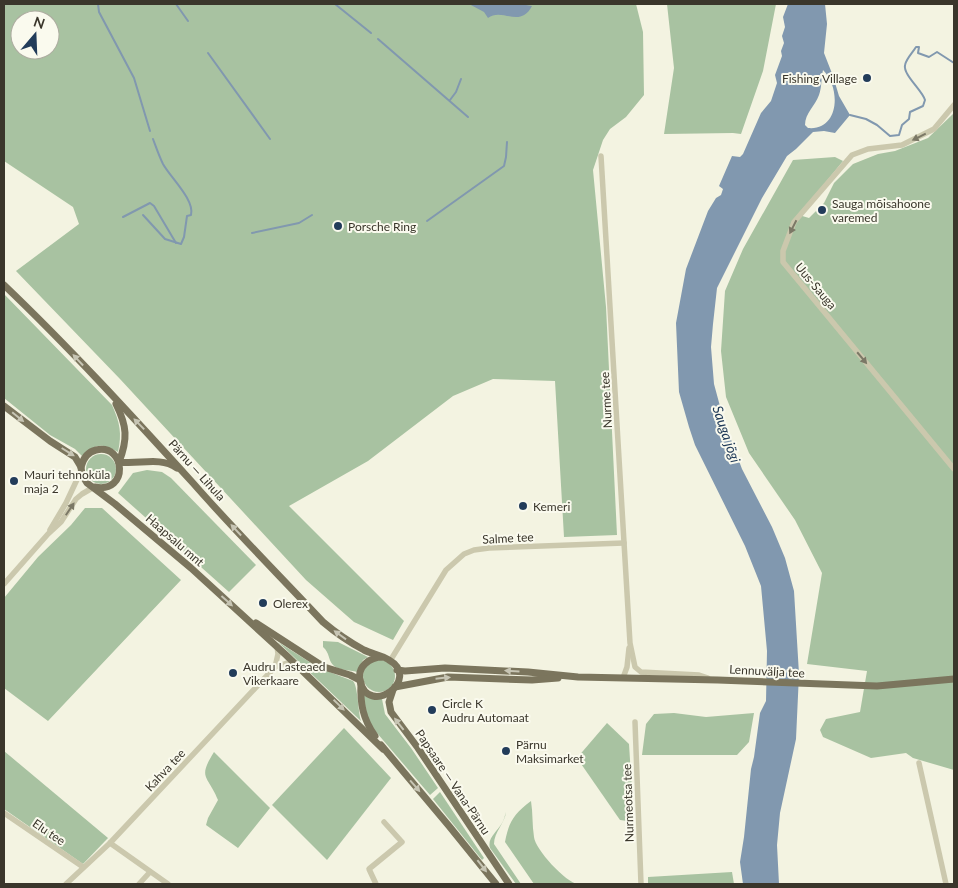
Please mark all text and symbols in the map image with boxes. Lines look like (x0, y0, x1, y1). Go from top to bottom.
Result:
north arrow (10, 10, 60, 60)
text: N (32, 12, 47, 32)
place label: Fishing Village (782, 71, 857, 86)
marker: Fishing Village (861, 72, 873, 84)
one-way arrow (912, 133, 926, 141)
place label: Sauga mõisahoone varemed (832, 196, 930, 225)
marker: Sauga mõisahoone varemed (816, 204, 828, 216)
place label: Porsche Ring (348, 219, 416, 234)
one-way arrow (789, 219, 798, 234)
marker: Porsche Ring (332, 220, 344, 232)
street label: Uus-Sauga (792, 260, 840, 312)
one-way arrow (857, 351, 868, 364)
one-way arrow (72, 354, 84, 366)
street label: Nurme tee (597, 371, 615, 429)
water label: Sauga jõgi (709, 403, 745, 465)
one-way arrow (11, 412, 24, 423)
one-way arrow (133, 419, 145, 431)
street label: Pärnu — Lihula (165, 436, 229, 504)
one-way arrow (61, 447, 74, 457)
place label: Mauri tehnoküla maja 2 (24, 467, 110, 496)
marker: Mauri tehnoküla maja 2 (8, 475, 20, 487)
place label: Kemeri (533, 499, 570, 514)
marker: Kemeri (517, 500, 529, 512)
one-way arrow (65, 502, 75, 516)
street label: Haapsalu mnt (143, 511, 208, 570)
one-way arrow (230, 524, 242, 536)
street label: Salme tee (482, 529, 534, 547)
one-way arrow (221, 596, 234, 607)
place label: Olerex (273, 596, 308, 611)
marker: Olerex (257, 597, 269, 609)
one-way arrow (333, 630, 346, 640)
place label: Audru Lasteaed Vikerkaare (243, 659, 325, 688)
street label: Lennuvälja tee (729, 662, 805, 680)
one-way arrow (504, 666, 520, 674)
marker: Audru Lasteaed Vikerkaare (227, 667, 239, 679)
one-way arrow (436, 674, 452, 682)
place label: Circle K Audru Automaat (442, 696, 530, 725)
one-way arrow (333, 699, 345, 711)
marker: Circle K Audru Automaat (426, 704, 438, 716)
one-way arrow (393, 718, 404, 731)
street label: Papsaare — Vana-Pärnu (412, 727, 494, 837)
place label: Pärnu Maksimarket (516, 737, 584, 766)
marker: Pärnu Maksimarket (500, 745, 512, 757)
street label: Kahva tee (142, 746, 188, 794)
street label: Nurmeotsa tee (619, 764, 637, 842)
one-way arrow (409, 779, 421, 791)
street label: Elu tee (30, 816, 68, 848)
one-way arrow (476, 859, 487, 872)

